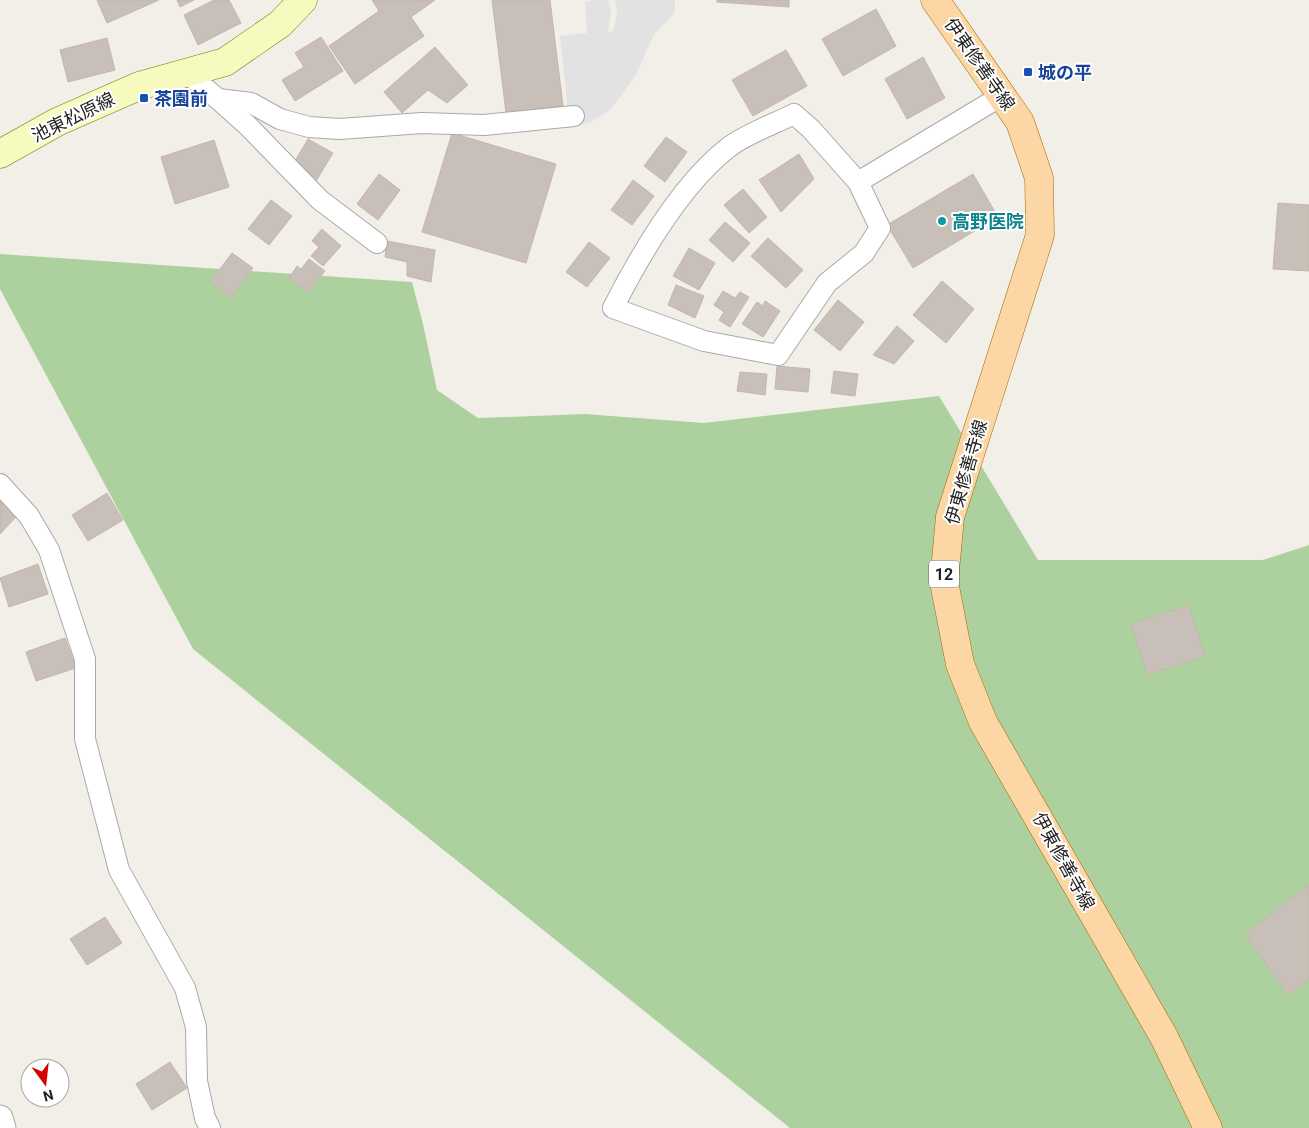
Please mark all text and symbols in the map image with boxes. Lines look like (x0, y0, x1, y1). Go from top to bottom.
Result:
street label: 伊東修善寺線 (940, 14, 1020, 114)
place label: 城の平 (1038, 62, 1092, 83)
marker: 城の平 (1022, 66, 1034, 78)
street label: 池東松原線 (28, 88, 118, 146)
place label: 茶園前 (154, 88, 208, 109)
marker: 茶園前 (138, 92, 150, 104)
place label: 高野医院 (952, 211, 1024, 232)
marker: 高野医院 (936, 215, 948, 227)
street label: 伊東修善寺線 (941, 417, 991, 527)
road number: 12 (929, 560, 959, 588)
street label: 伊東修善寺線 (1029, 809, 1099, 913)
north arrow (20, 1058, 70, 1108)
text: N (42, 1087, 55, 1105)

